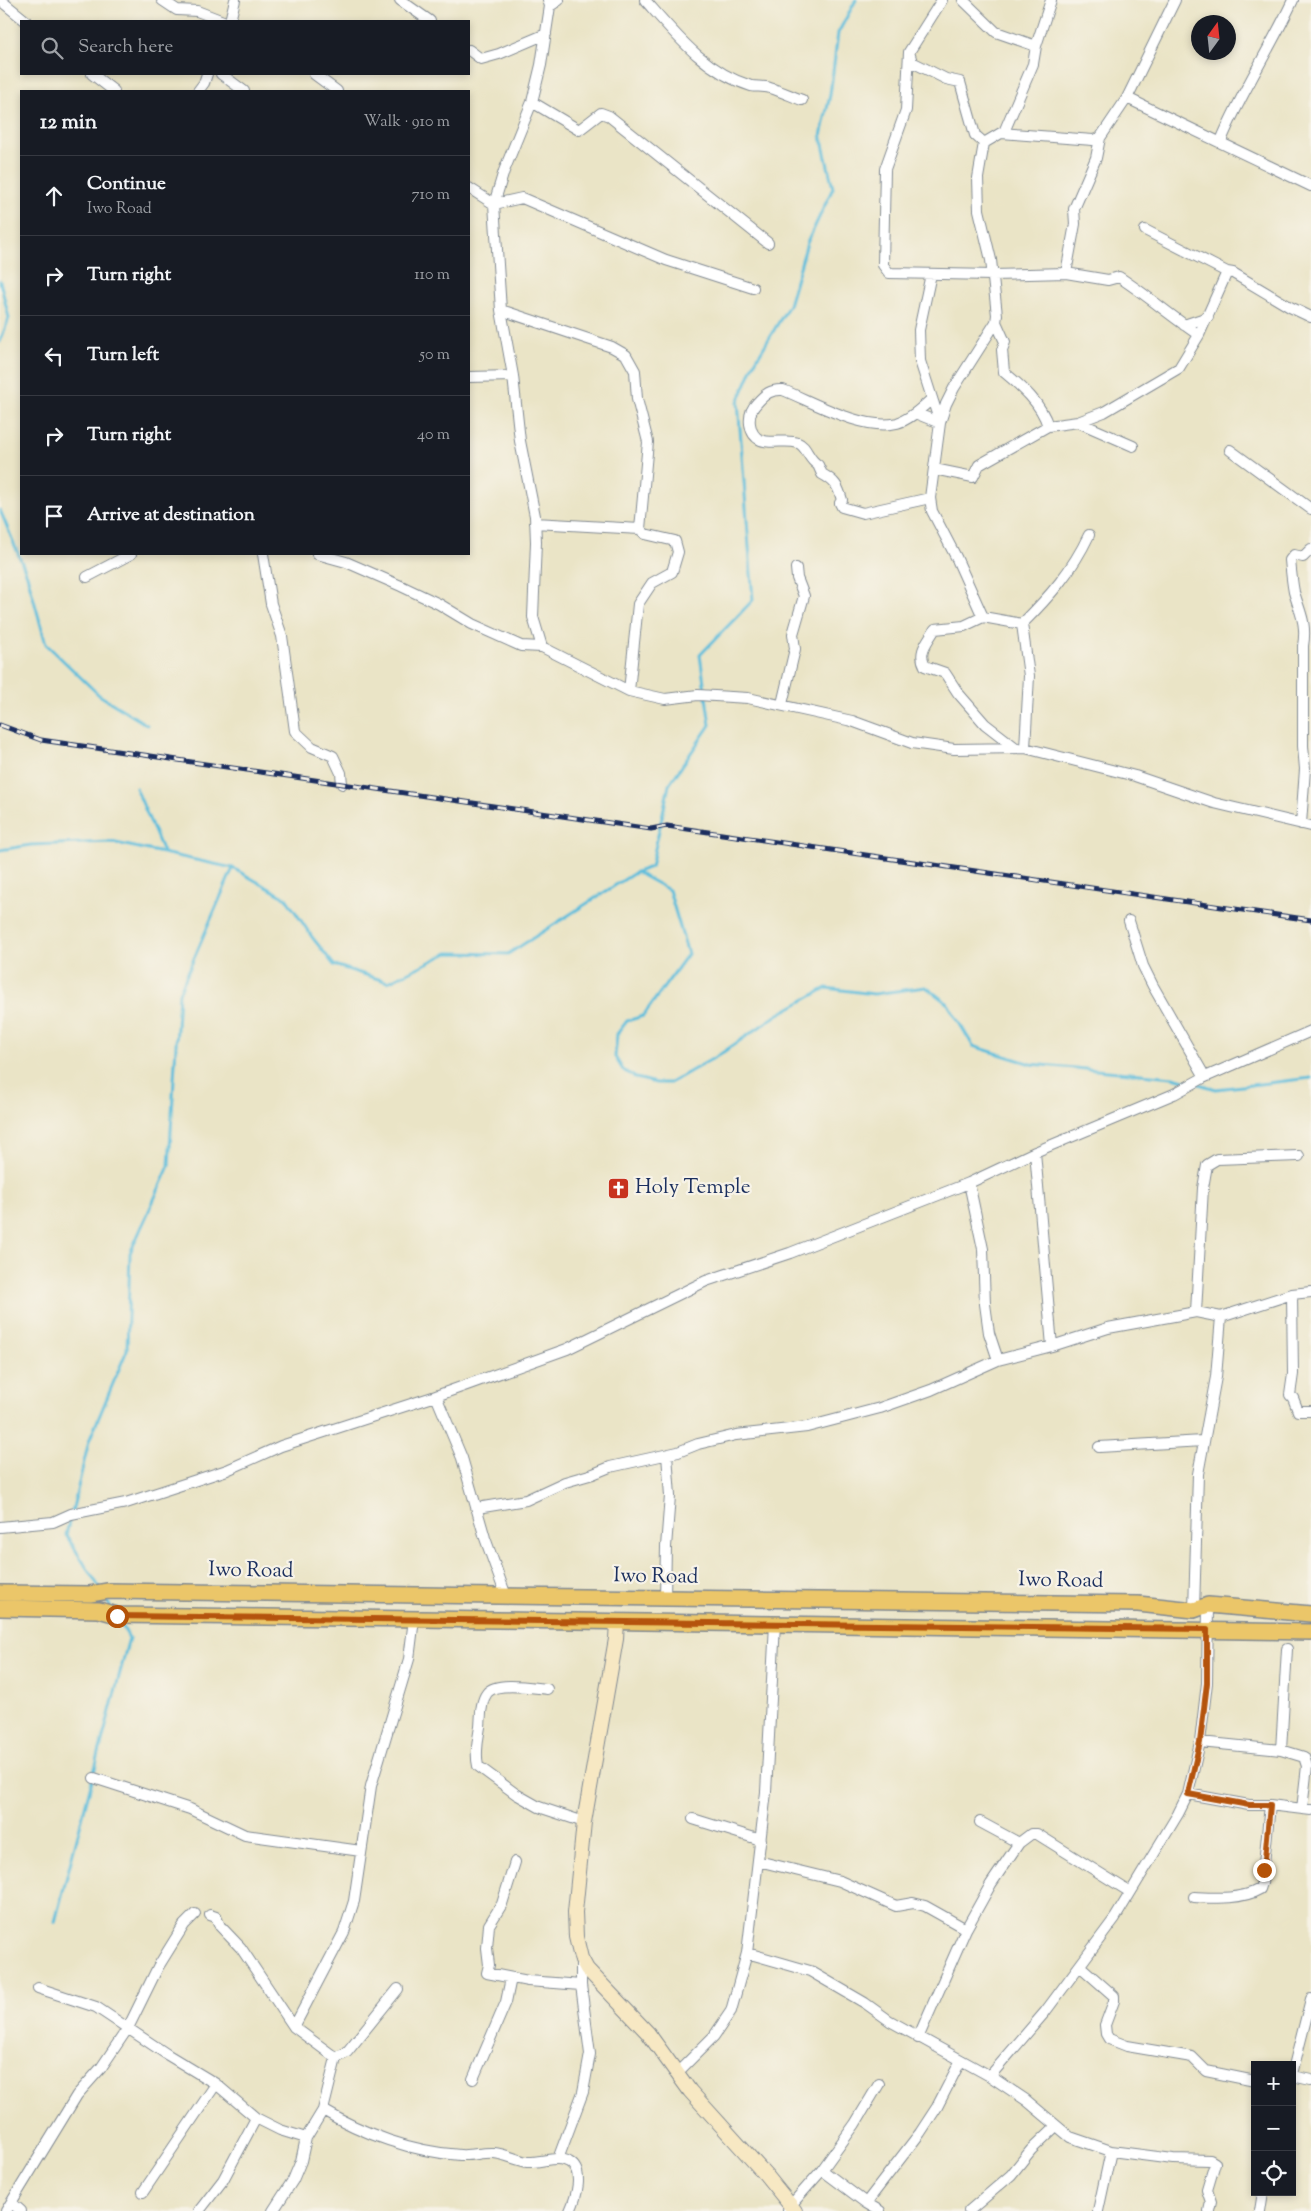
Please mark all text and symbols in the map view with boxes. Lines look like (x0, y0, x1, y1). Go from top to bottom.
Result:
north arrow (1191, 15, 1236, 60)
search box (20, 20, 470, 75)
icon: search (38, 34, 66, 62)
text: Search here (78, 34, 173, 61)
text: 12 min (40, 108, 97, 138)
text: Walk · 910 m (363, 111, 450, 134)
text: Continue (87, 171, 166, 198)
icon: ahead (40, 182, 68, 210)
text: 710 m (412, 184, 450, 207)
text: Iwo Road (87, 198, 152, 221)
icon: right (40, 262, 68, 290)
text: Turn right (87, 262, 171, 289)
text: 110 m (414, 264, 450, 287)
icon: left (40, 342, 68, 370)
text: Turn left (87, 342, 159, 369)
text: 50 m (419, 344, 450, 367)
icon: right (40, 422, 68, 450)
text: Turn right (87, 422, 171, 449)
text: 40 m (417, 424, 450, 447)
icon: arrive (40, 502, 68, 530)
text: Arrive at destination (87, 502, 255, 529)
place label: Holy Temple (635, 1173, 750, 1203)
church icon: Holy Temple (607, 1176, 631, 1200)
street label: Iwo Road (208, 1555, 294, 1587)
street label: Iwo Road (613, 1561, 699, 1593)
street label: Iwo Road (1018, 1565, 1104, 1597)
route start (106, 1605, 129, 1628)
route end (1253, 1859, 1276, 1882)
map controls (1251, 2061, 1296, 2196)
button: + (1251, 2061, 1296, 2106)
button: − (1251, 2106, 1296, 2151)
button: locate (1251, 2151, 1296, 2196)

